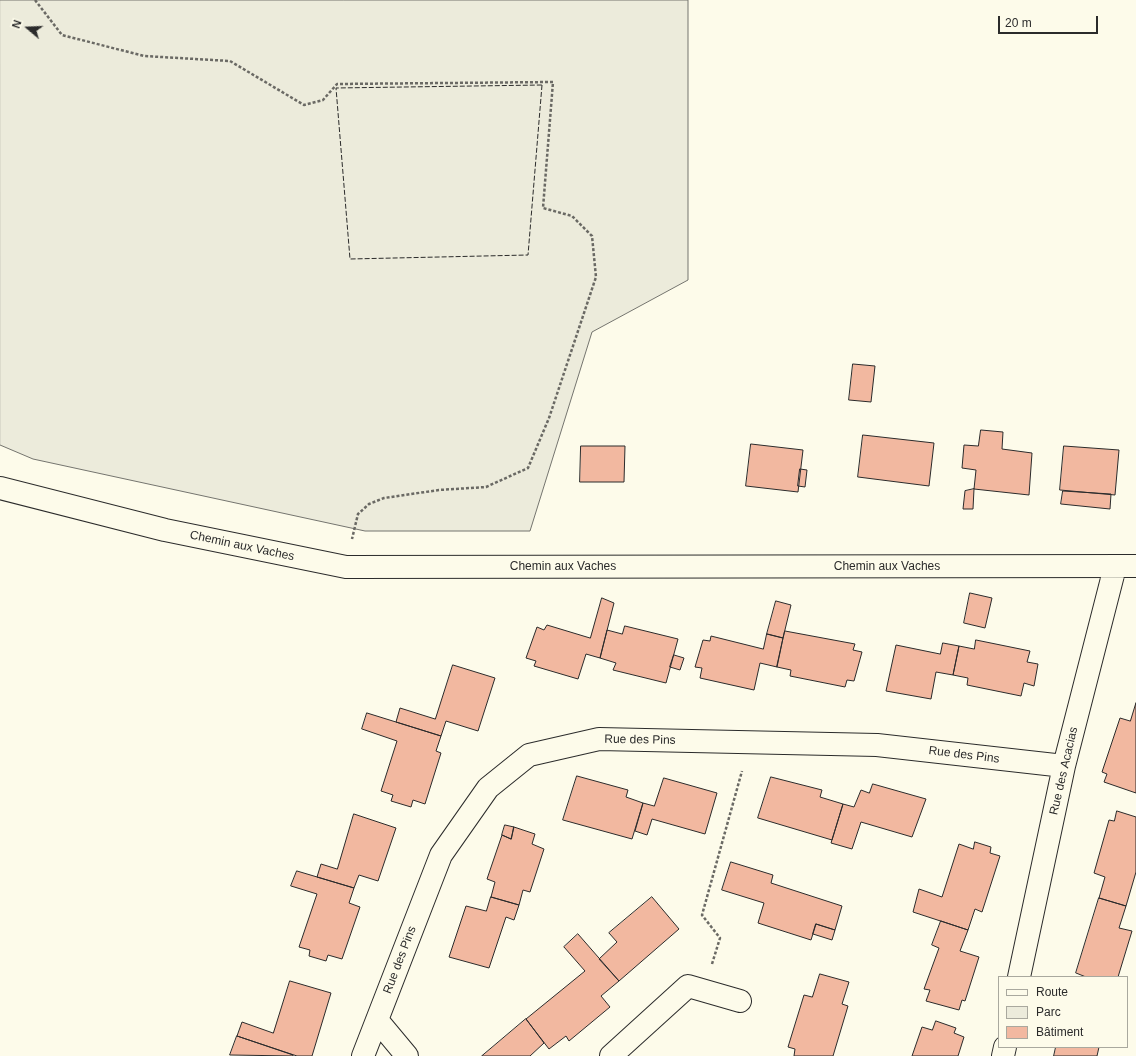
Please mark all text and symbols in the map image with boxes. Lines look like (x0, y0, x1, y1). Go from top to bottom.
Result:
north arrow (8, 8, 48, 48)
scale bar (1000, 8, 1100, 34)
text: 20 m (1005, 16, 1032, 30)
text: N (10, 18, 24, 30)
street label: Chemin aux Vaches (188, 528, 296, 564)
street label: Chemin aux Vaches (510, 560, 616, 574)
street label: Chemin aux Vaches (834, 560, 940, 574)
street label: Rue des Acacias (1047, 726, 1081, 816)
street label: Rue des Pins (604, 732, 676, 748)
street label: Rue des Pins (928, 744, 1000, 766)
street label: Rue des Pins (380, 924, 420, 996)
legend (998, 976, 1128, 1048)
text: Route (1036, 985, 1068, 999)
text: Parc (1036, 1005, 1061, 1019)
text: Bâtiment (1036, 1025, 1083, 1039)

